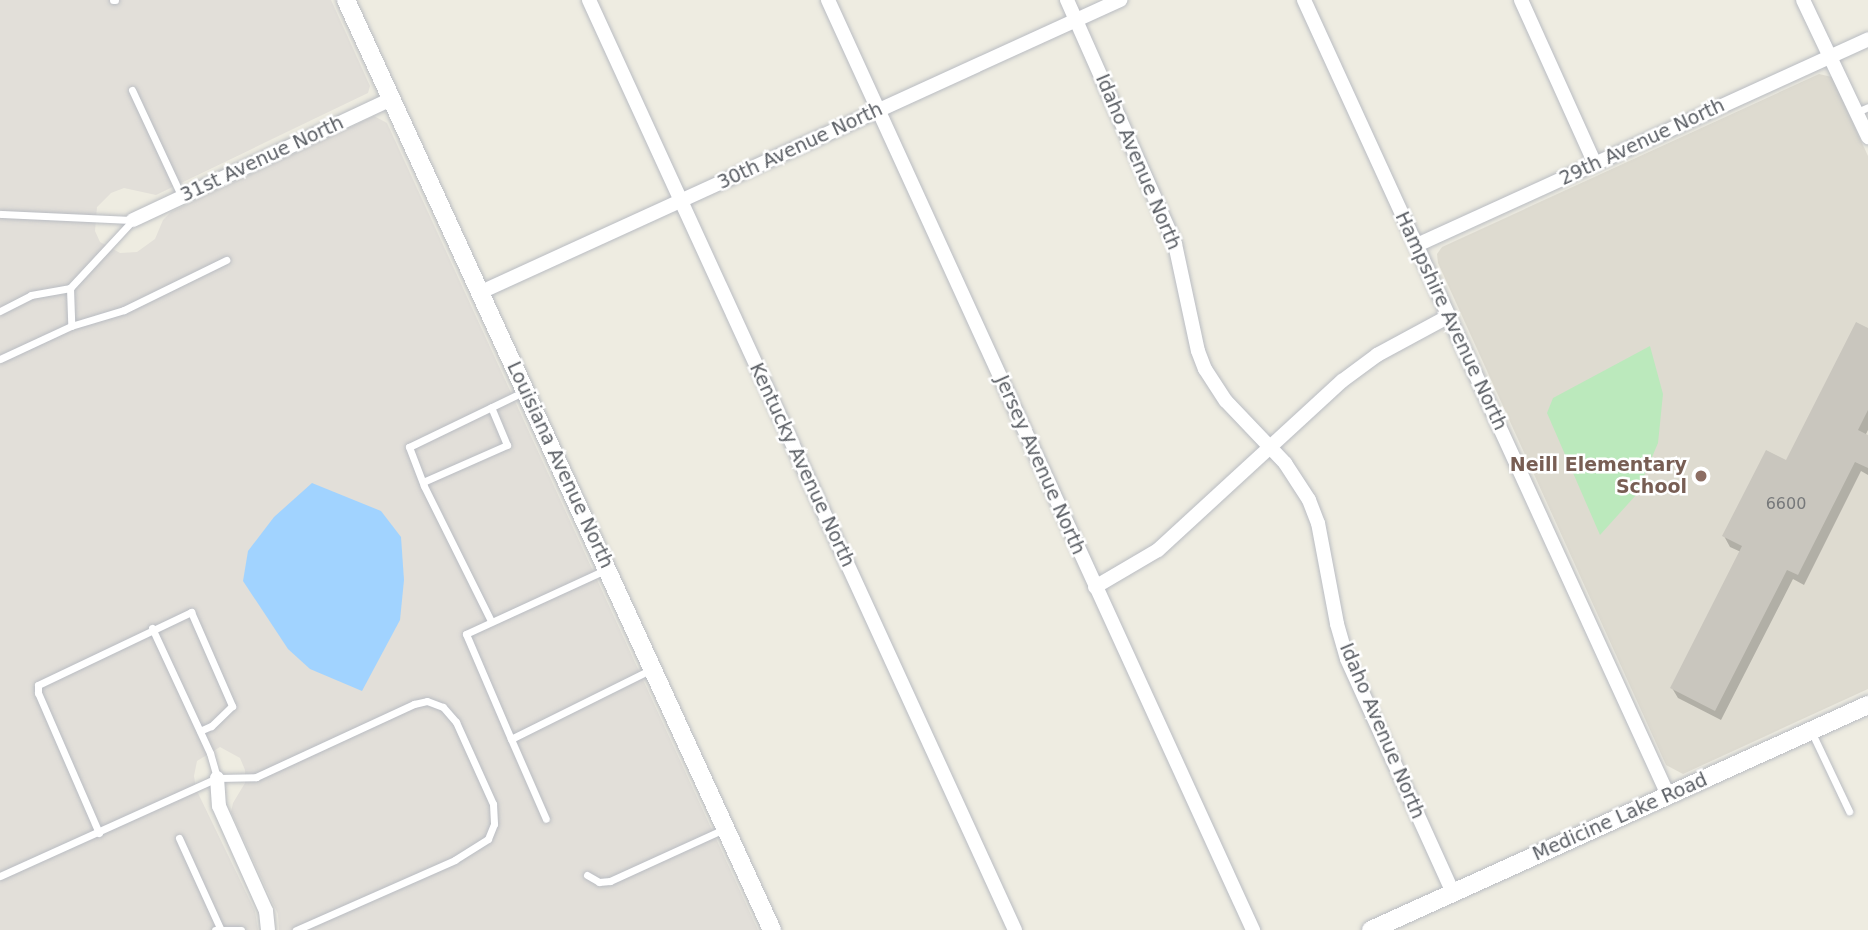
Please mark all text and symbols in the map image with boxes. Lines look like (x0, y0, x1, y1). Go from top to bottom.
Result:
street label: Idaho Avenue North (1091, 71, 1185, 253)
street label: 29th Avenue North (1556, 94, 1728, 190)
street label: 30th Avenue North (714, 98, 886, 194)
street label: 31st Avenue North (177, 111, 347, 207)
street label: Hampshire Avenue North (1390, 208, 1512, 434)
street label: Louisiana Avenue North (502, 358, 618, 572)
street label: Kentucky Avenue North (745, 359, 859, 571)
street label: Jersey Avenue North (990, 372, 1090, 558)
place label: Neill Elementary School (1510, 454, 1687, 498)
marker: Neill Elementary School (1693, 468, 1709, 484)
house number: 6600 (1766, 494, 1806, 514)
street label: Idaho Avenue North (1335, 640, 1429, 822)
street label: Medicine Lake Road (1529, 768, 1711, 866)

